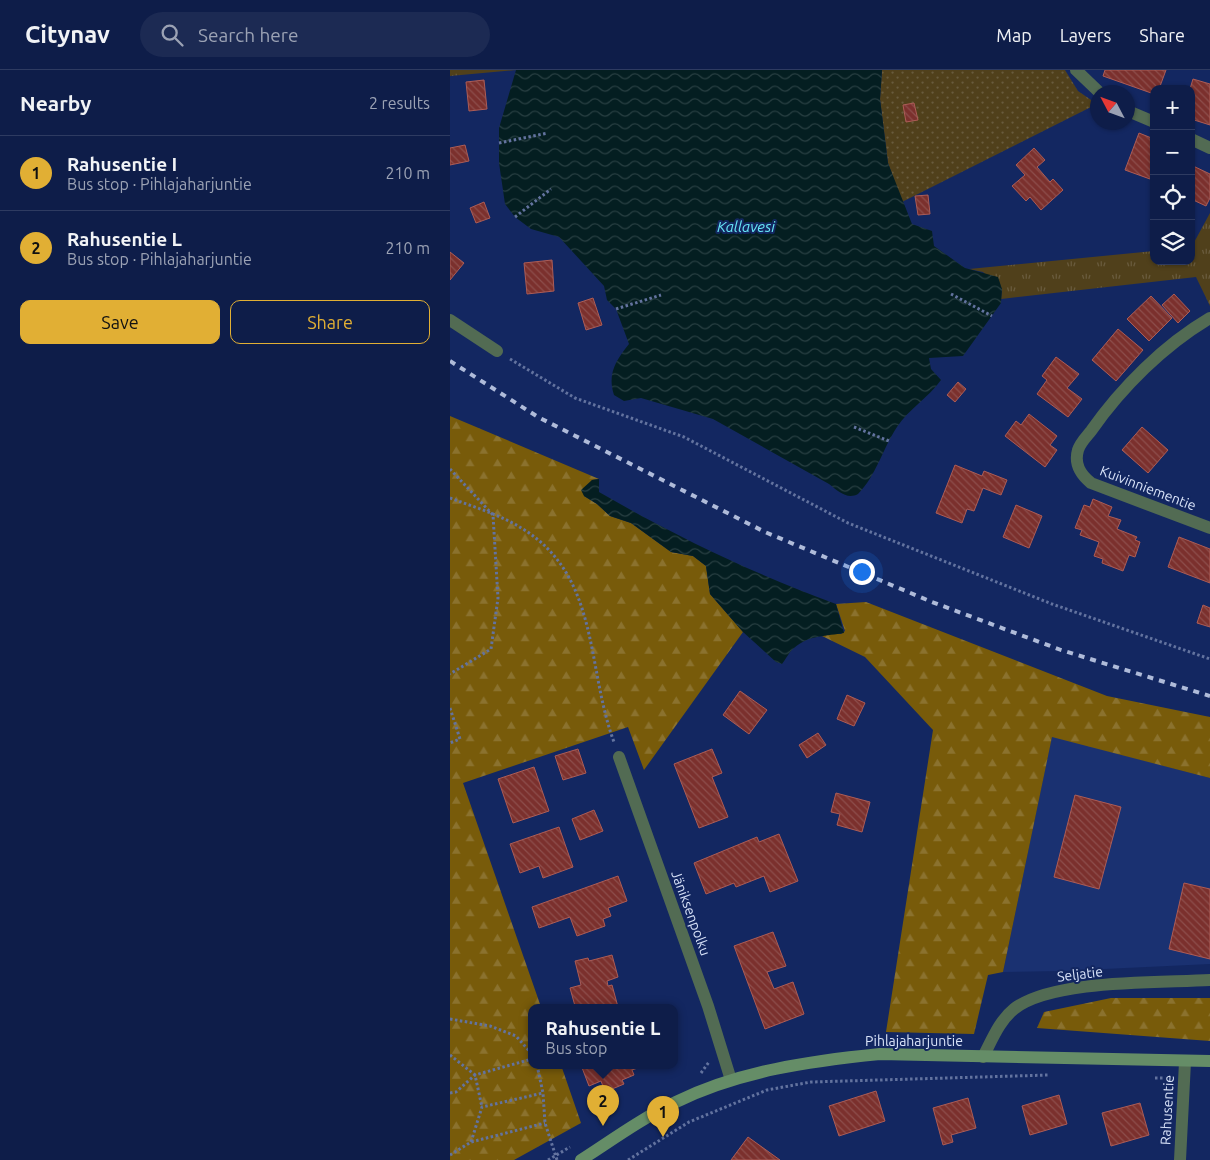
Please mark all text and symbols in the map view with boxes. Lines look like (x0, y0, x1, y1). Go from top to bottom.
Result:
search box (140, 12, 490, 57)
text: Citynav (25, 21, 110, 48)
icon: search (158, 21, 186, 49)
text: Search here (198, 24, 298, 46)
text: Map (996, 25, 1032, 45)
text: Layers (1060, 25, 1111, 45)
text: Share (1139, 25, 1185, 45)
north arrow (1090, 85, 1135, 130)
map controls (1150, 85, 1195, 265)
button: + (1150, 85, 1195, 130)
text: Nearby (20, 91, 91, 115)
text: 2 results (369, 94, 430, 112)
button: − (1150, 130, 1195, 175)
text: Rahusentie I (67, 153, 177, 175)
text: 1 (31, 164, 41, 182)
text: 210 m (385, 164, 430, 182)
text: Bus stop · Pihlajaharjuntie (67, 175, 252, 193)
button: locate (1150, 175, 1195, 220)
water label: Kallavesi (717, 218, 776, 235)
button: layers (1150, 220, 1195, 265)
text: Rahusentie L (67, 228, 182, 250)
text: 2 (31, 239, 41, 257)
text: 210 m (385, 239, 430, 257)
text: Bus stop · Pihlajaharjuntie (67, 250, 252, 268)
button: Save (20, 300, 220, 344)
button: Share (230, 300, 430, 344)
street label: Kuivinniementie (1098, 462, 1198, 514)
your location (849, 559, 875, 585)
street label: Jäniksenpolku (668, 868, 714, 958)
street label: Seljatie (1056, 963, 1104, 985)
popup (528, 1004, 678, 1069)
text: Rahusentie L (545, 1017, 661, 1039)
street label: Pihlajaharjuntie (865, 1033, 963, 1049)
text: Bus stop (545, 1039, 607, 1057)
street label: Rahusentie (1157, 1074, 1177, 1146)
pin: 2 (587, 1085, 619, 1126)
pin: 1 (647, 1096, 679, 1137)

